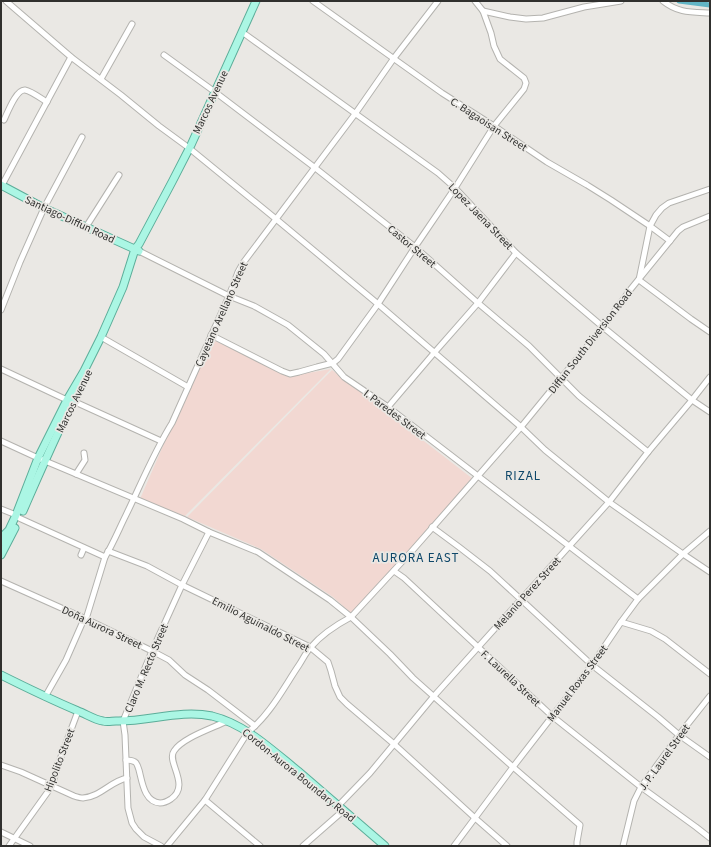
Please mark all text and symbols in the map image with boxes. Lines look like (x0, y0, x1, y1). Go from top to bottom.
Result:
street label: Marcos Avenue (189, 67, 232, 137)
street label: C. Bagaoisan Street (447, 94, 530, 155)
street label: Lopez Jaena Street (445, 180, 517, 253)
street label: Santiago-Diffun Road (22, 192, 117, 247)
street label: Castor Street (384, 222, 439, 271)
street label: Cayetano Arellano Street (192, 259, 252, 369)
street label: Diffun South Diversion Road (545, 286, 636, 397)
street label: Marcos Avenue (53, 367, 96, 435)
street label: I. Paredes Street (361, 386, 429, 443)
district label: RIZAL (505, 467, 541, 485)
district label: AURORA EAST (373, 549, 459, 567)
street label: Melanio Perez Street (490, 553, 564, 633)
street label: Emilio Aguinaldo Street (209, 593, 312, 656)
street label: Doña Aurora Street (59, 602, 145, 653)
street label: Claro M. Recto Street (121, 621, 172, 715)
street label: Manuel Roxas Street (544, 642, 611, 725)
street label: F. Laurella Street (478, 647, 544, 710)
street label: J. P. Laurel Street (635, 721, 694, 793)
street label: Cordon-Aurora Boundary Road (239, 725, 358, 826)
street label: Hipolito Street (41, 726, 79, 794)

